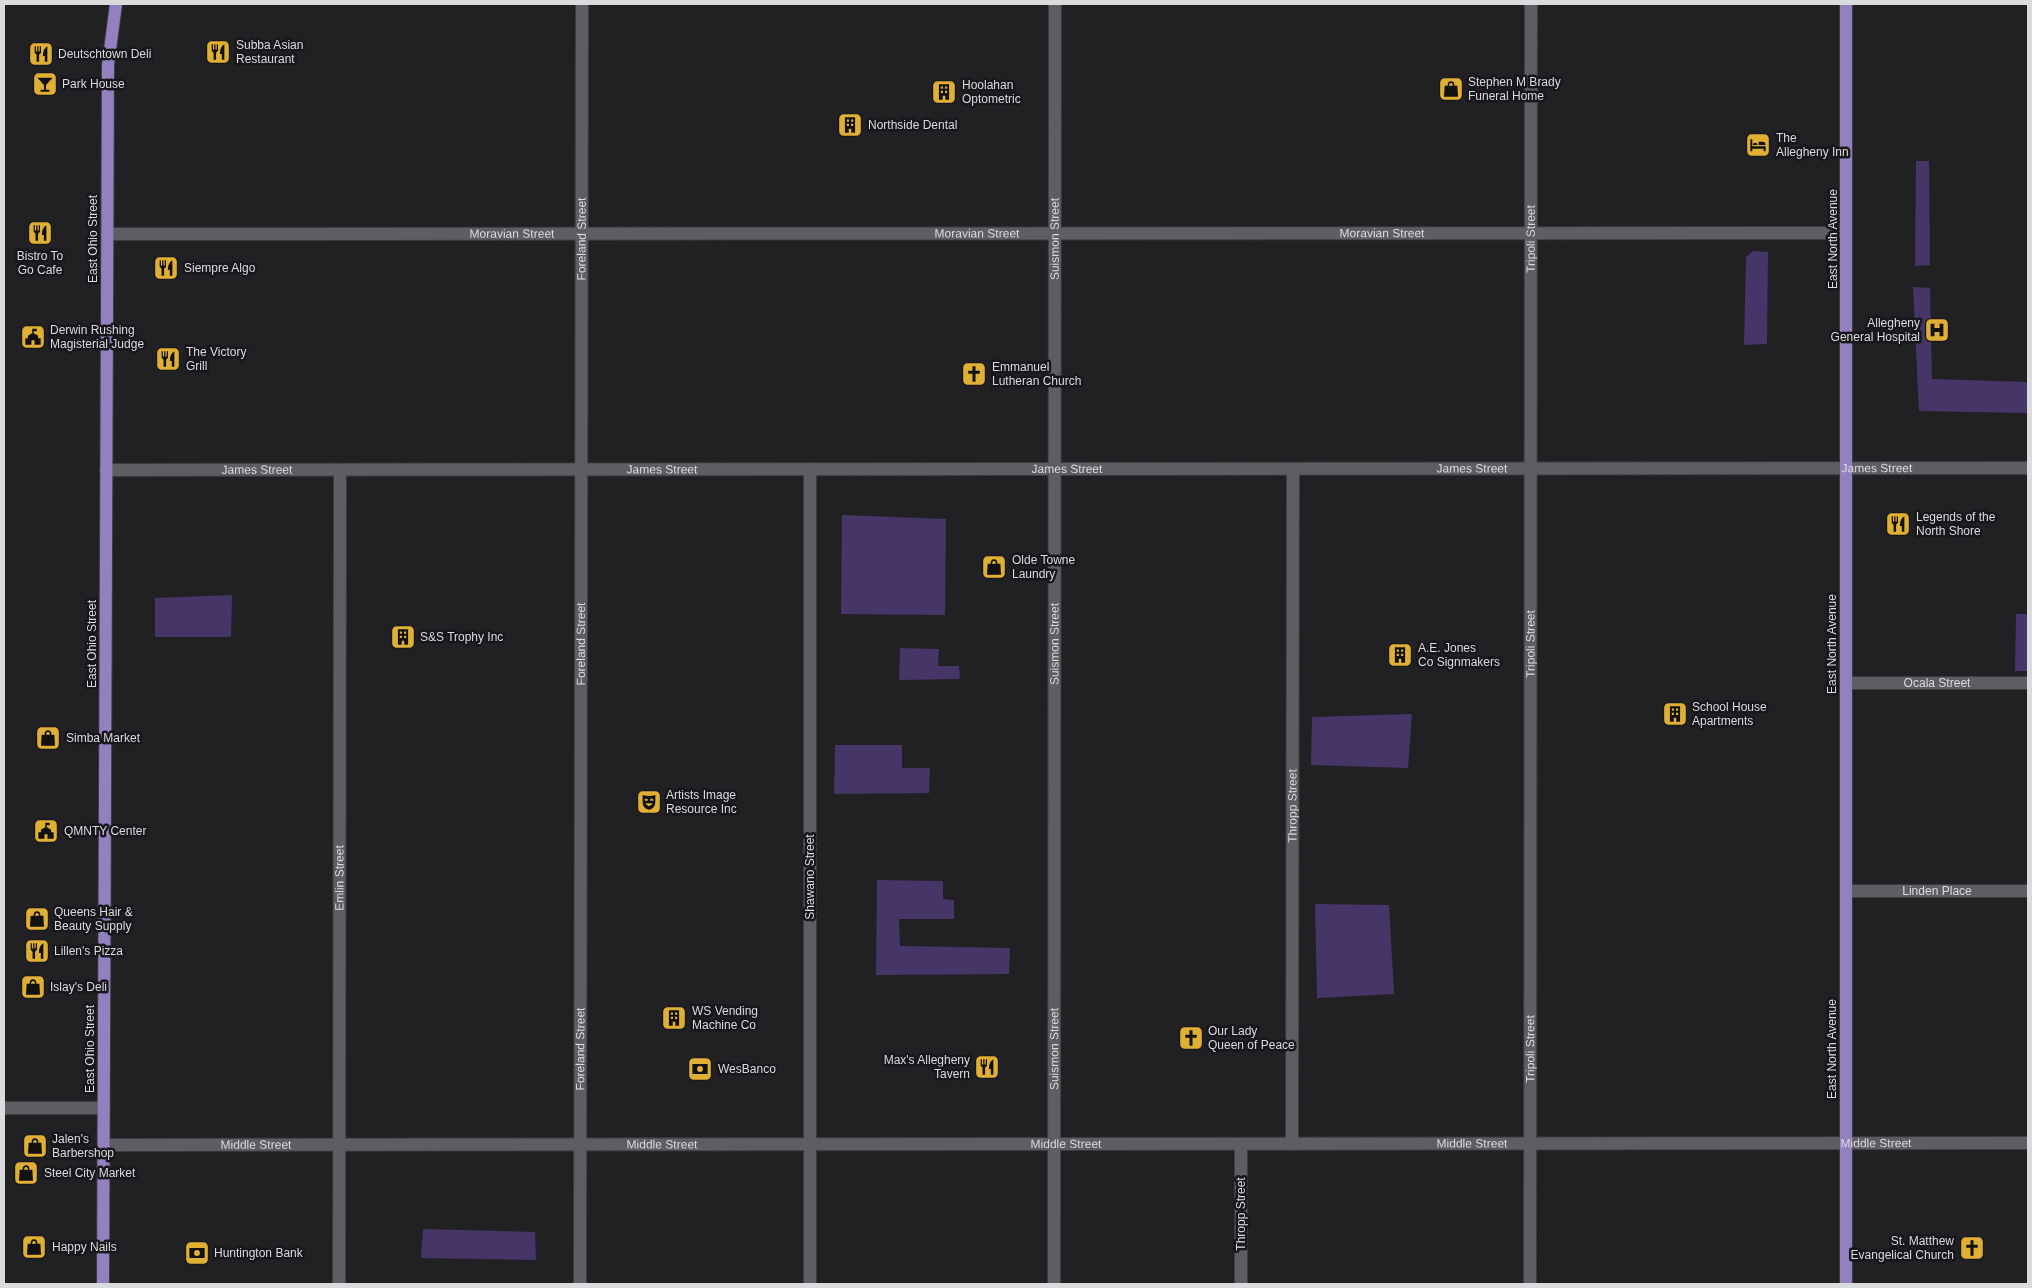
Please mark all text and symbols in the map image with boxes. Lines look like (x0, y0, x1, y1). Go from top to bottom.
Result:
place label: Subba Asian Restaurant (236, 38, 303, 66)
restaurant icon: Subba Asian Restaurant (205, 39, 231, 65)
restaurant icon: Deutschtown Deli (28, 41, 54, 67)
place label: Deutschtown Deli (58, 47, 151, 61)
bar icon: Park House (32, 71, 58, 97)
place label: Stephen M Brady Funeral Home (1468, 75, 1561, 103)
shop icon: Stephen M Brady Funeral Home (1438, 76, 1464, 102)
place label: Park House (62, 77, 125, 91)
place label: Hoolahan Optometric (962, 78, 1021, 106)
building icon: Hoolahan Optometric (931, 79, 957, 105)
building icon: Northside Dental (837, 112, 863, 138)
place label: Northside Dental (868, 118, 957, 132)
place label: The Allegheny Inn (1776, 131, 1849, 159)
hotel icon: The Allegheny Inn (1745, 132, 1771, 158)
street label: East North Avenue (1826, 189, 1840, 289)
street label: East Ohio Street (86, 194, 100, 283)
street label: Foreland Street (575, 197, 589, 280)
street label: Suismon Street (1048, 197, 1062, 280)
street label: Tripoli Street (1524, 204, 1538, 273)
restaurant icon: Bistro To Go Cafe (27, 220, 53, 246)
street label: Moravian Street (935, 226, 1020, 241)
street label: Moravian Street (1340, 226, 1425, 240)
street label: Moravian Street (470, 227, 555, 241)
place label: Bistro To Go Cafe (17, 249, 64, 277)
restaurant icon: Siempre Algo (153, 255, 179, 281)
place label: Siempre Algo (184, 261, 256, 275)
place label: Allegheny General Hospital (1831, 316, 1920, 344)
hospital icon: Allegheny General Hospital (1924, 317, 1950, 343)
place label: Derwin Rushing Magisterial Judge (50, 323, 144, 351)
public building icon: Derwin Rushing Magisterial Judge (20, 324, 46, 350)
place label: The Victory Grill (186, 345, 246, 373)
restaurant icon: The Victory Grill (155, 346, 181, 372)
place label: Emmanuel Lutheran Church (992, 360, 1081, 388)
church icon: Emmanuel Lutheran Church (961, 361, 987, 387)
street label: James Street (1842, 461, 1913, 475)
street label: James Street (627, 462, 698, 476)
street label: James Street (1032, 462, 1103, 476)
street label: James Street (1437, 462, 1508, 476)
street label: James Street (222, 463, 293, 477)
place label: Legends of the North Shore (1916, 510, 1996, 538)
restaurant icon: Legends of the North Shore (1885, 511, 1911, 537)
place label: Olde Towne Laundry (1012, 553, 1075, 581)
shop icon: Olde Towne Laundry (981, 554, 1007, 580)
street label: East North Avenue (1825, 594, 1839, 694)
street label: East Ohio Street (85, 599, 99, 688)
street label: Foreland Street (574, 602, 588, 685)
street label: Suismon Street (1047, 602, 1062, 685)
street label: Tripoli Street (1523, 609, 1538, 678)
building icon: S&S Trophy Inc (390, 624, 416, 650)
place label: S&S Trophy Inc (420, 630, 503, 644)
place label: A.E. Jones Co Signmakers (1418, 641, 1500, 669)
building icon: A.E. Jones Co Signmakers (1387, 642, 1413, 668)
street label: Ocala Street (1904, 676, 1971, 690)
place label: School House Apartments (1692, 700, 1767, 728)
building icon: School House Apartments (1662, 701, 1688, 727)
shop icon: Simba Market (35, 725, 61, 751)
place label: Simba Market (66, 731, 141, 745)
street label: Thropp Street (1285, 769, 1300, 843)
place label: Artists Image Resource Inc (666, 788, 737, 816)
theatre icon: Artists Image Resource Inc (636, 789, 662, 815)
public building icon: QMNTY Center (33, 818, 59, 844)
place label: QMNTY Center (64, 824, 146, 838)
street label: Shawano Street (803, 834, 817, 920)
street label: Emlin Street (332, 845, 347, 911)
street label: Linden Place (1902, 884, 1972, 898)
place label: Queens Hair & Beauty Supply (54, 905, 133, 933)
shop icon: Queens Hair & Beauty Supply (24, 906, 50, 932)
restaurant icon: Lillen's Pizza (24, 938, 50, 964)
place label: Lillen's Pizza (54, 944, 123, 958)
shop icon: Islay's Deli (20, 974, 46, 1000)
place label: Islay's Deli (50, 980, 107, 994)
street label: East North Avenue (1825, 999, 1839, 1099)
street label: East Ohio Street (83, 1004, 97, 1093)
place label: WS Vending Machine Co (692, 1004, 758, 1032)
building icon: WS Vending Machine Co (661, 1005, 687, 1031)
street label: Foreland Street (573, 1007, 587, 1090)
street label: Suismon Street (1047, 1007, 1061, 1090)
street label: Tripoli Street (1523, 1014, 1537, 1083)
place label: Our Lady Queen of Peace (1208, 1024, 1295, 1052)
church icon: Our Lady Queen of Peace (1178, 1025, 1204, 1051)
place label: Max's Allegheny Tavern (884, 1053, 970, 1081)
restaurant icon: Max's Allegheny Tavern (974, 1054, 1000, 1080)
bank icon: WesBanco (687, 1056, 713, 1082)
place label: WesBanco (718, 1062, 776, 1076)
place label: Jalen's Barbershop (52, 1132, 114, 1160)
shop icon: Jalen's Barbershop (22, 1133, 48, 1159)
street label: Middle Street (1841, 1136, 1912, 1150)
street label: Middle Street (627, 1137, 698, 1151)
street label: Middle Street (1031, 1137, 1102, 1151)
street label: Middle Street (1437, 1137, 1508, 1151)
street label: Middle Street (221, 1138, 292, 1152)
shop icon: Steel City Market (13, 1160, 39, 1186)
place label: Steel City Market (44, 1166, 136, 1180)
street label: Thropp Street (1234, 1177, 1248, 1251)
shop icon: Happy Nails (21, 1234, 47, 1260)
place label: St. Matthew Evangelical Church (1851, 1234, 1954, 1262)
church icon: St. Matthew Evangelical Church (1959, 1235, 1985, 1261)
place label: Happy Nails (52, 1240, 117, 1254)
bank icon: Huntington Bank (184, 1240, 210, 1266)
place label: Huntington Bank (214, 1246, 304, 1260)

